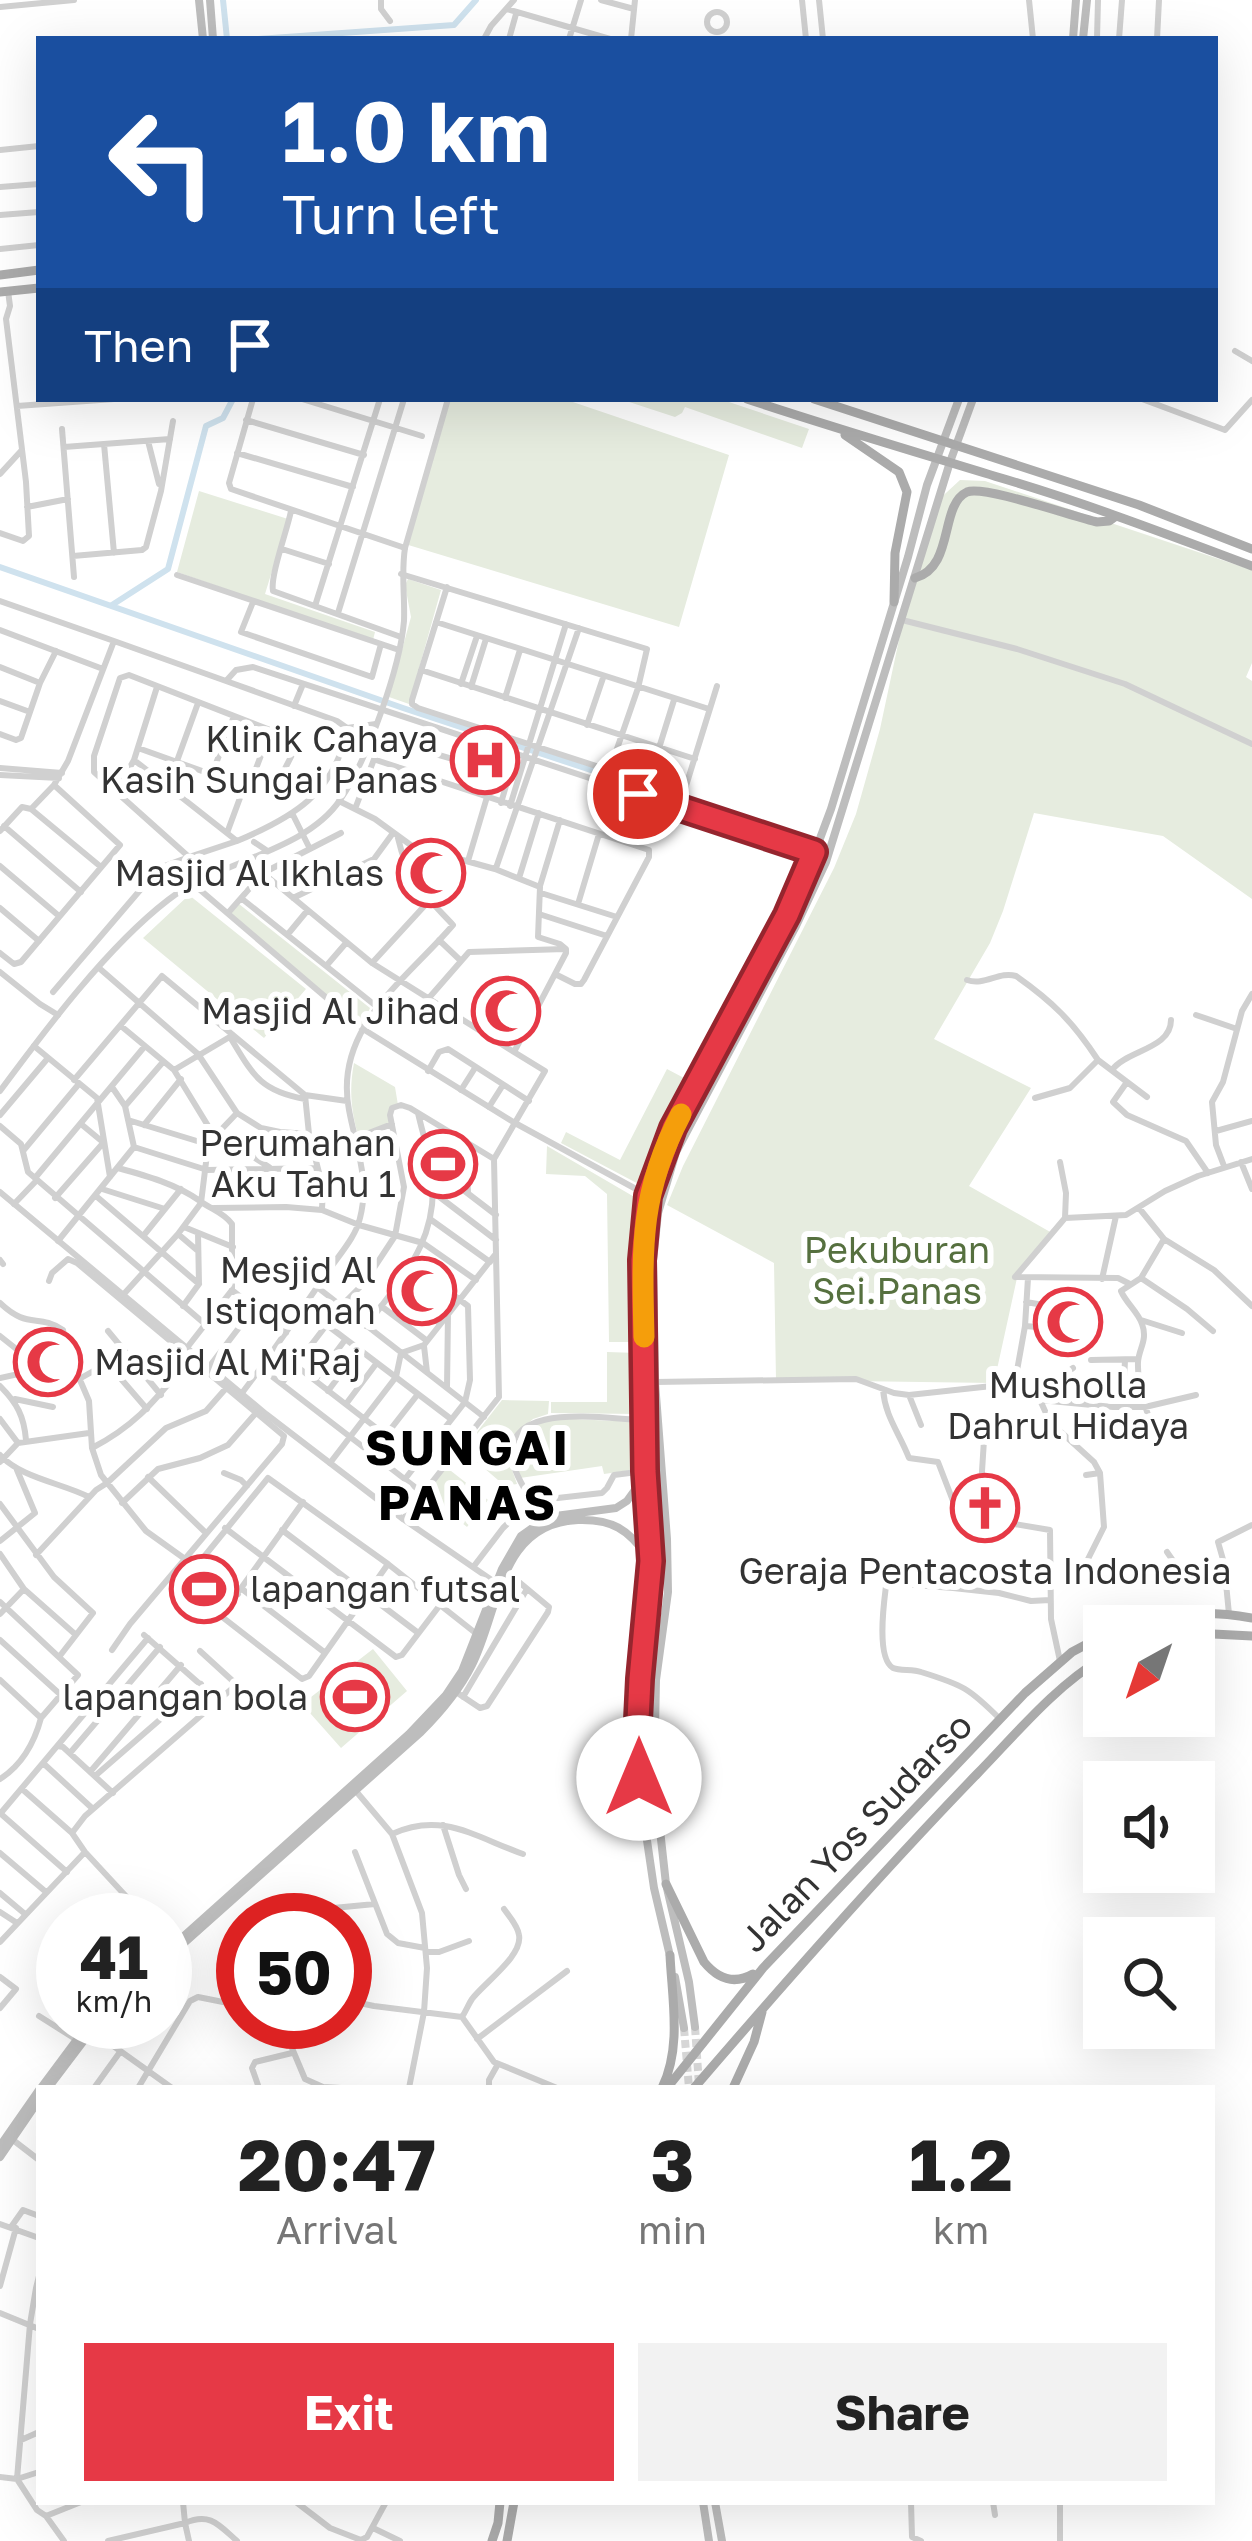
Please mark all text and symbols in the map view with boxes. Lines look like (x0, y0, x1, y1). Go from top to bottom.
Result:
text: 1.0 km (282, 80, 550, 180)
icon: left (84, 84, 240, 240)
text: Turn left (282, 181, 500, 246)
icon: arrive (217, 312, 283, 378)
text: Then (84, 318, 193, 372)
place label: Klinik Cahaya Kasih Sungai Panas (100, 717, 438, 801)
hospital icon: Klinik Cahaya Kasih Sungai Panas (450, 725, 520, 795)
pin (587, 743, 689, 845)
icon: arrive (605, 761, 671, 827)
mosque icon: Masjid Al Ikhlas (396, 838, 466, 908)
place label: Masjid Al Ikhlas (115, 851, 384, 894)
mosque icon: Masjid Al Jihad (471, 976, 541, 1046)
place label: Masjid Al Jihad (201, 989, 460, 1032)
place label: Perumahan Aku Tahu 1 (199, 1121, 396, 1205)
sports icon: Perumahan Aku Tahu 1 (408, 1129, 478, 1199)
park label: Pekuburan Sei.Panas (804, 1228, 990, 1312)
place label: Mesjid Al Istiqomah (203, 1248, 376, 1332)
mosque icon: Mesjid Al Istiqomah (387, 1256, 457, 1326)
mosque icon: Musholla Dahrul Hidaya (1033, 1287, 1103, 1357)
mosque icon: Masjid Al Mi'Raj (13, 1327, 83, 1397)
place label: Masjid Al Mi'Raj (94, 1340, 361, 1383)
place label: Musholla Dahrul Hidaya (947, 1363, 1189, 1447)
district label: SUNGAI PANAS (365, 1418, 571, 1531)
church icon: Geraja Pentacosta Indonesia (950, 1473, 1020, 1543)
place label: Geraja Pentacosta Indonesia (738, 1549, 1232, 1592)
sports icon: lapangan futsal (169, 1554, 239, 1624)
place label: lapangan futsal (250, 1567, 520, 1610)
north arrow (1083, 1605, 1215, 1737)
map controls (1083, 1605, 1215, 2049)
sports icon: lapangan bola (320, 1662, 390, 1732)
place label: lapangan bola (62, 1675, 308, 1718)
street label: Jalan Yos Sudarso (731, 1703, 981, 1960)
position arrow (576, 1715, 702, 1841)
button: sound (1083, 1761, 1215, 1893)
speed limit sign: 50 (216, 1893, 372, 2049)
button: search (1083, 1917, 1215, 2049)
text: 41 (80, 1920, 148, 1992)
text: km/h (76, 1983, 152, 2019)
text: 20:47 (238, 2120, 436, 2207)
text: 3 (651, 2120, 694, 2207)
text: 1.2 (909, 2120, 1013, 2207)
text: Arrival (276, 2206, 398, 2253)
text: min (638, 2206, 707, 2253)
text: km (933, 2206, 989, 2253)
button: Exit (84, 2343, 614, 2481)
button: Share (638, 2343, 1167, 2481)

